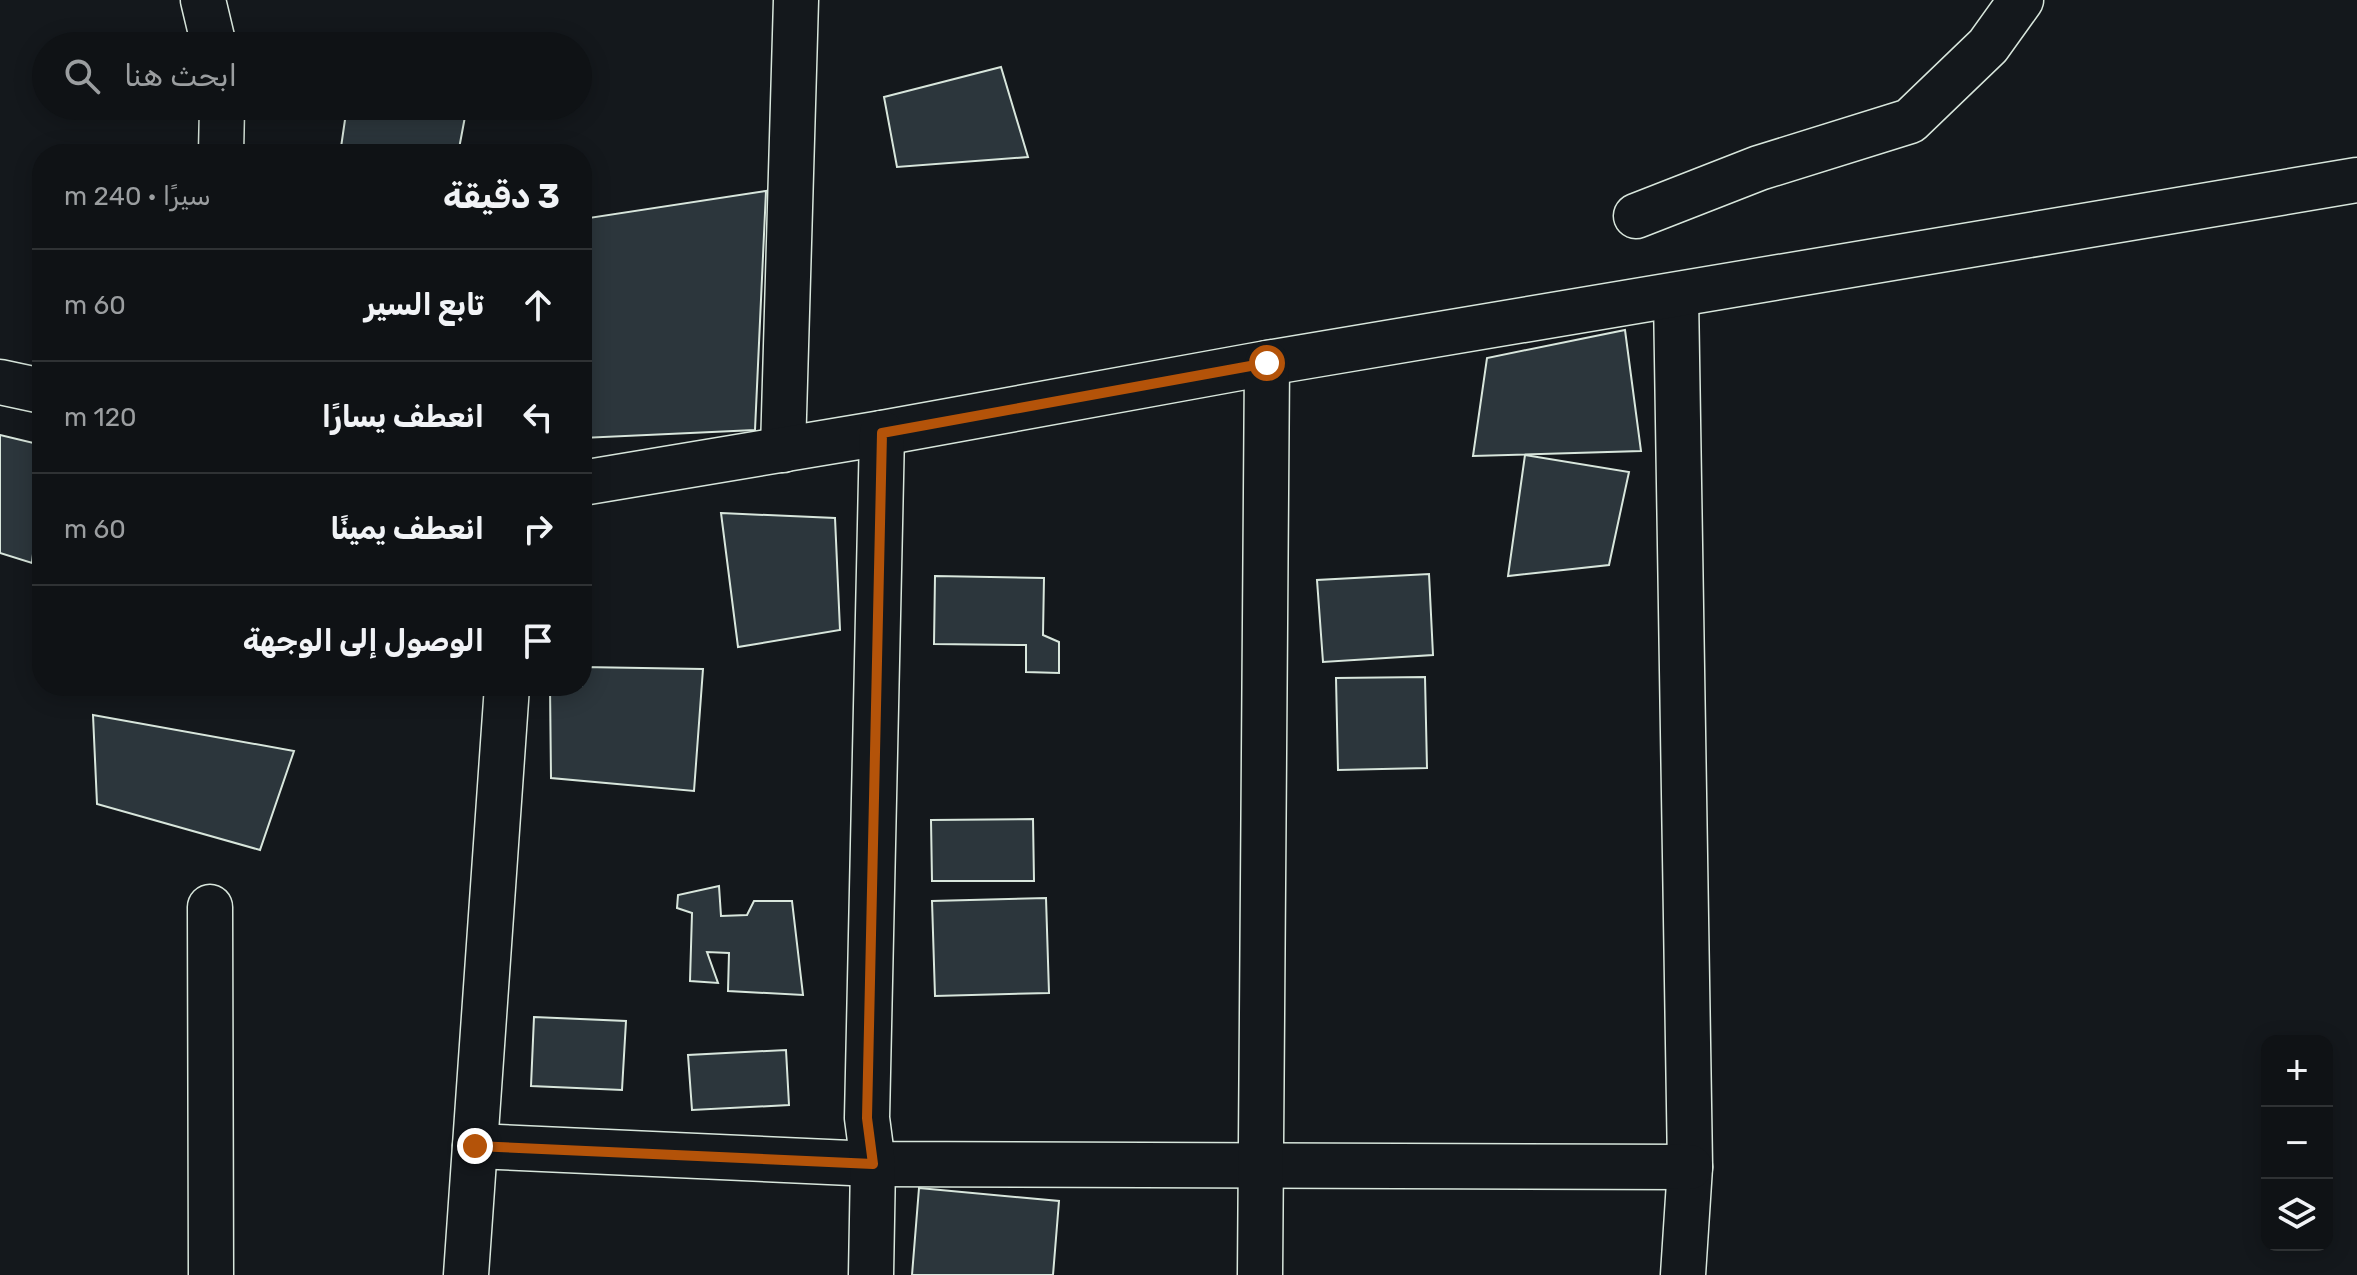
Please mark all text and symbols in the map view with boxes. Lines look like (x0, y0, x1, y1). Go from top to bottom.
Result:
search box (32, 32, 592, 120)
icon: search (60, 54, 104, 98)
text: ابحث هنا (124, 58, 237, 94)
text: 3 دقيقة (443, 176, 560, 217)
text: سيرًا · 240 m (64, 181, 211, 212)
icon: ahead (516, 283, 560, 327)
text: تابع السير (364, 287, 484, 323)
text: 60 m (64, 290, 126, 321)
route start (1249, 345, 1285, 381)
icon: left (516, 395, 560, 439)
text: انعطف يسارًا (322, 399, 484, 435)
text: 120 m (64, 402, 136, 433)
icon: right (516, 507, 560, 551)
text: انعطف يمينًا (330, 511, 484, 547)
text: 60 m (64, 514, 126, 545)
icon: arrive (516, 619, 560, 663)
text: الوصول إلى الوجهة (243, 623, 484, 659)
map controls (2261, 1035, 2333, 1251)
button: + (2261, 1035, 2333, 1107)
button: − (2261, 1107, 2333, 1179)
route end (457, 1128, 493, 1164)
button: layers (2261, 1179, 2333, 1251)

